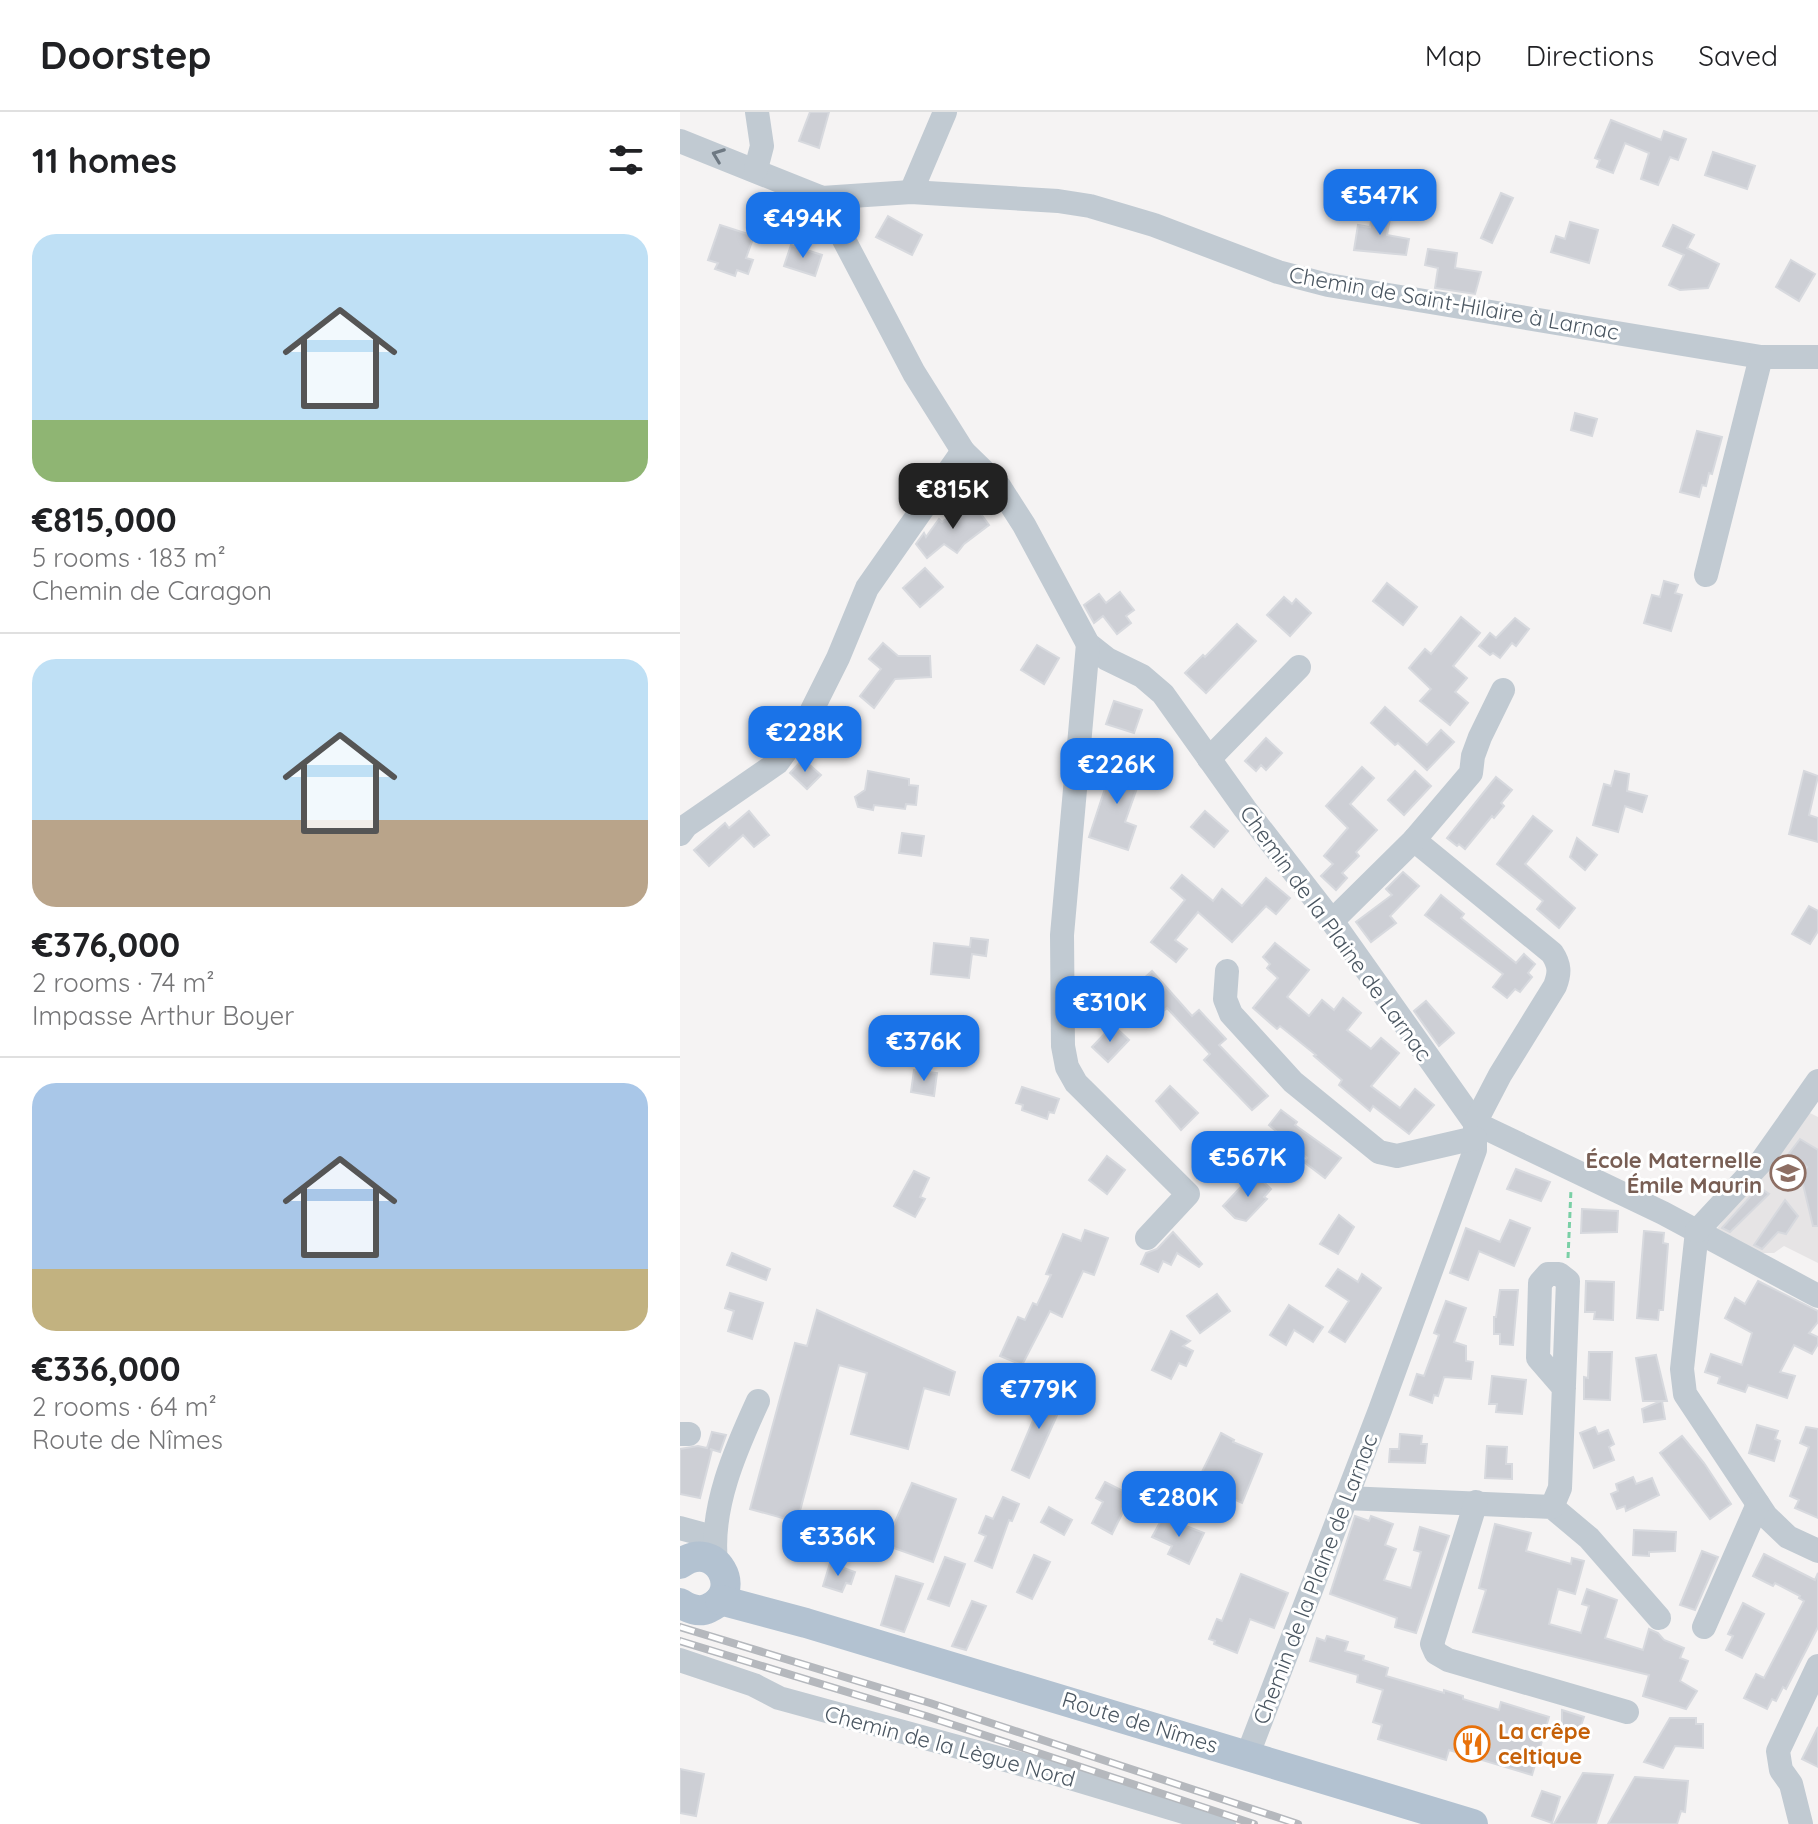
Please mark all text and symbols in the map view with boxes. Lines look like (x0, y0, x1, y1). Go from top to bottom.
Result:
text: Doorstep (40, 31, 211, 79)
text: Map (1425, 38, 1482, 73)
text: Directions (1526, 38, 1654, 73)
text: Saved (1698, 38, 1778, 73)
icon: filters (604, 138, 648, 182)
text: 11 homes (32, 139, 177, 182)
one-way arrow (712, 148, 726, 165)
pin: €547K (1324, 169, 1436, 237)
text: €547K (1341, 178, 1419, 211)
pin: €494K (747, 192, 859, 260)
text: €494K (764, 201, 842, 234)
street label: Chemin de Saint-Hilaire à Larnac (1287, 260, 1621, 346)
icon: home (268, 286, 412, 430)
pin: €815K (897, 463, 1009, 531)
text: €815K (917, 472, 989, 505)
text: €815,000 (32, 498, 177, 541)
text: 5 rooms · 183 m² (32, 541, 226, 574)
text: Chemin de Caragon (32, 574, 272, 607)
pin: €228K (749, 706, 861, 774)
icon: home (268, 711, 412, 855)
text: €228K (766, 715, 844, 748)
pin: €226K (1061, 738, 1173, 806)
text: €226K (1078, 747, 1156, 780)
street label: Chemin de la Plaine de Larnac (1234, 800, 1438, 1066)
text: €376,000 (32, 923, 180, 966)
text: 2 rooms · 74 m² (32, 966, 215, 999)
pin: €310K (1054, 976, 1166, 1044)
text: €310K (1073, 985, 1147, 1018)
text: Impasse Arthur Boyer (32, 999, 294, 1032)
pin: €376K (868, 1015, 980, 1083)
text: €376K (886, 1024, 962, 1057)
pin: €567K (1192, 1131, 1304, 1199)
icon: home (268, 1135, 412, 1279)
text: €567K (1210, 1140, 1286, 1173)
place label: École Maternelle Émile Maurin (1585, 1146, 1762, 1199)
school or university icon: École Maternelle Émile Maurin (1769, 1154, 1807, 1192)
text: €336,000 (32, 1347, 181, 1390)
pin: €779K (983, 1363, 1095, 1431)
text: €779K (1001, 1372, 1077, 1405)
text: 2 rooms · 64 m² (32, 1390, 217, 1423)
text: Route de Nîmes (32, 1423, 223, 1456)
street label: Chemin de la Plaine de Larnac (1247, 1430, 1383, 1728)
pin: €280K (1123, 1471, 1235, 1539)
text: €280K (1140, 1480, 1218, 1513)
pin: €336K (782, 1510, 894, 1578)
text: €336K (800, 1519, 876, 1552)
street label: Route de Nîmes (1059, 1685, 1221, 1759)
street label: Chemin de la Lègue Nord (822, 1699, 1078, 1793)
place label: La crêpe celtique (1498, 1717, 1591, 1770)
restaurant icon: La crêpe celtique (1453, 1725, 1491, 1763)

